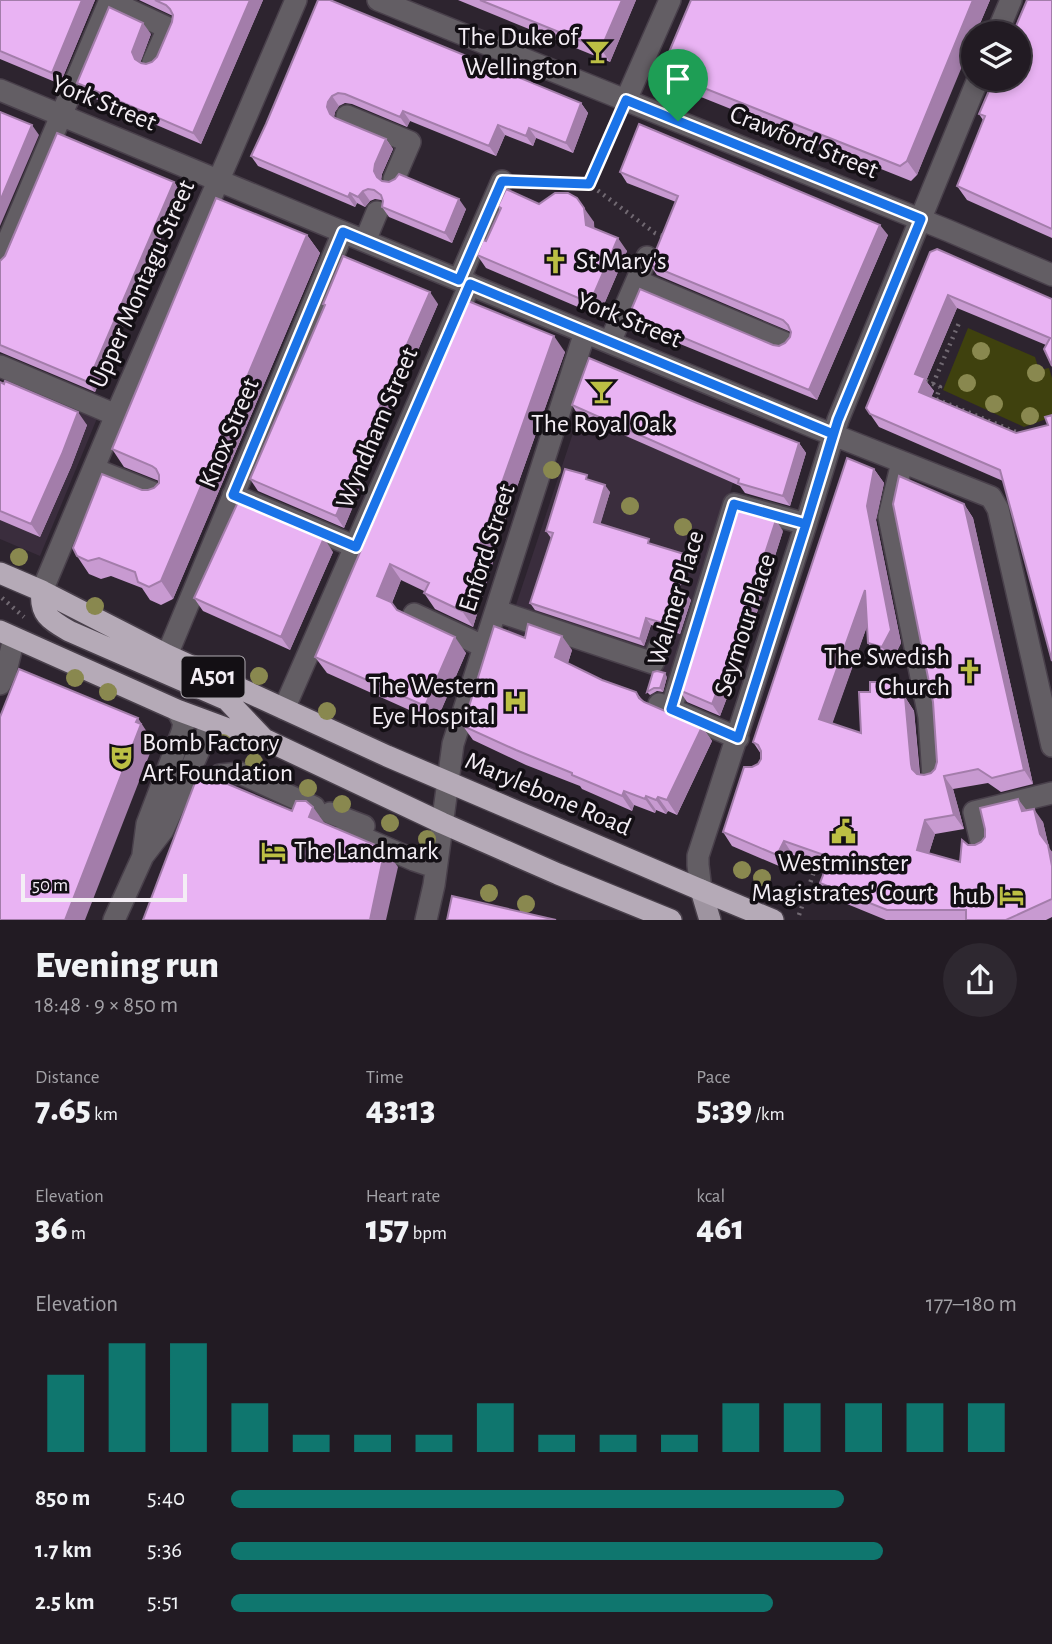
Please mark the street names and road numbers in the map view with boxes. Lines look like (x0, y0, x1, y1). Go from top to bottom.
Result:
street label: York Street (48, 70, 160, 136)
street label: Crawford Street (726, 100, 882, 184)
street label: Upper Montagu Street (84, 176, 200, 392)
street label: York Street (573, 287, 685, 353)
street label: Wyndham Street (331, 344, 423, 512)
street label: Knox Street (194, 374, 264, 492)
street label: Enford Street (454, 481, 520, 615)
street label: Walmer Place (643, 527, 709, 669)
street label: Seymour Place (710, 551, 780, 699)
road number: A501 (182, 656, 244, 698)
street label: Marylebone Road (461, 747, 635, 841)

